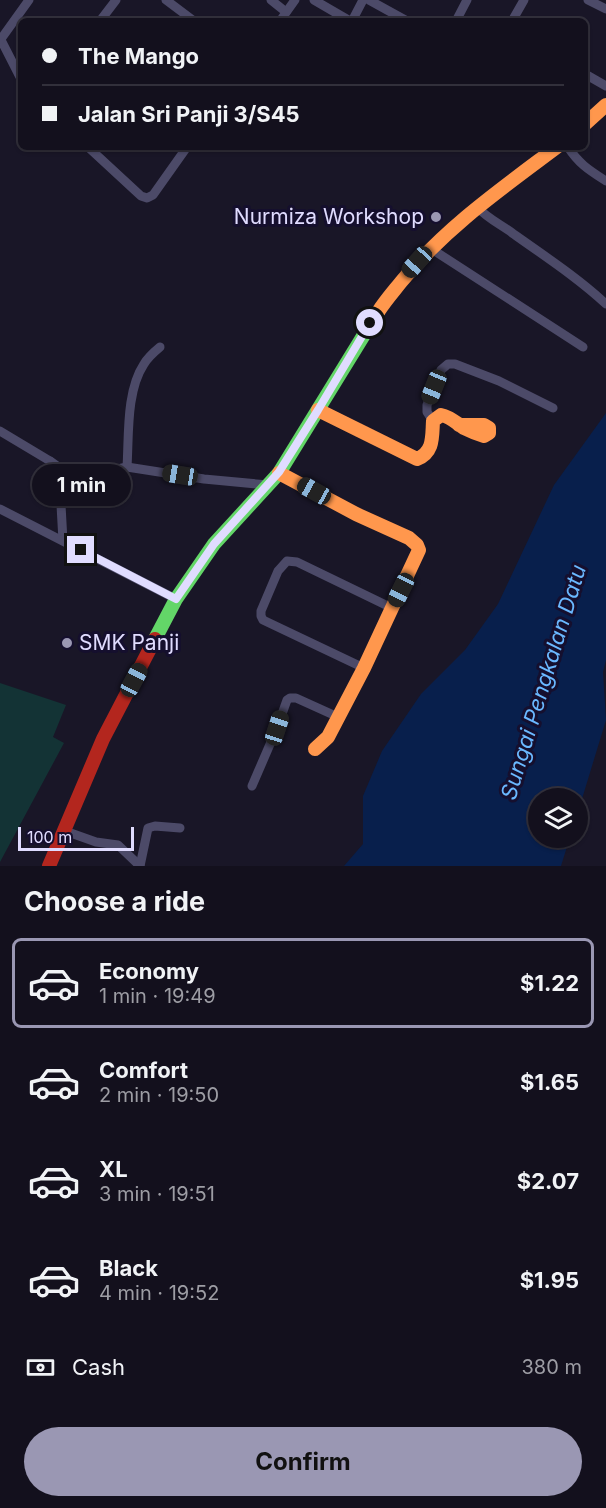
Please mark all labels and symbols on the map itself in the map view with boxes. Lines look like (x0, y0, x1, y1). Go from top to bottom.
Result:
place label: Nurmiza Workshop (234, 204, 424, 229)
marker: Nurmiza Workshop (429, 210, 443, 224)
car (398, 243, 436, 281)
route start (356, 309, 383, 336)
car (419, 367, 449, 407)
callout: 1 min (32, 463, 130, 505)
car (161, 463, 199, 487)
car (294, 474, 334, 508)
route end (67, 536, 94, 563)
water label: Sungai Pengkalan Datu (495, 561, 591, 803)
car (385, 570, 417, 610)
place label: SMK Panji (79, 630, 179, 655)
marker: SMK Panji (60, 636, 74, 650)
car (118, 660, 150, 700)
car (263, 708, 291, 748)
scale bar (18, 824, 134, 852)

